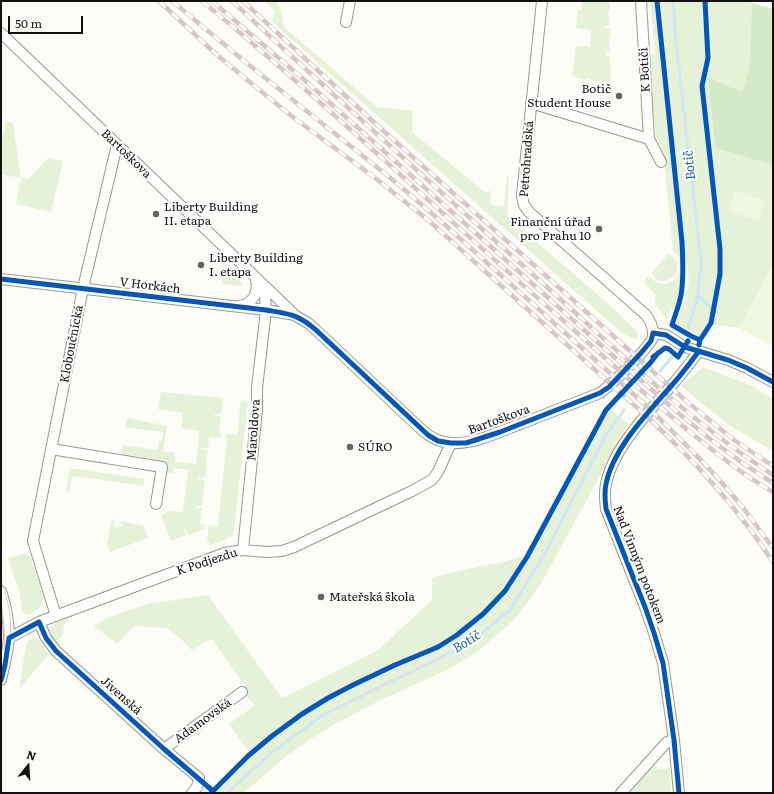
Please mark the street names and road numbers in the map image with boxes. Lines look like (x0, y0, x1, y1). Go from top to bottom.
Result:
street label: K Botiči (637, 47, 653, 93)
street label: Petrohradská (517, 120, 537, 198)
street label: Bartoškova (98, 126, 154, 182)
street label: V Horkách (119, 275, 181, 297)
street label: Kloboučnická (57, 304, 87, 384)
street label: Maroldova (245, 399, 263, 461)
street label: Bartoškova (466, 402, 532, 438)
street label: Nad Vinným potokem (610, 504, 668, 626)
street label: K Podjezdu (175, 545, 239, 579)
street label: Jivenská (98, 674, 144, 718)
street label: Adamovská (172, 696, 234, 746)

